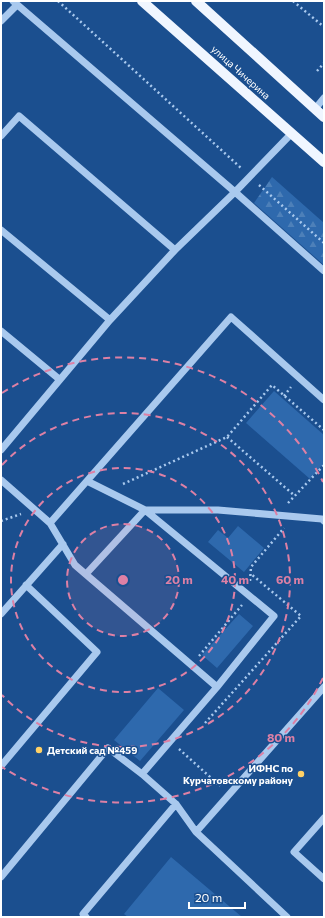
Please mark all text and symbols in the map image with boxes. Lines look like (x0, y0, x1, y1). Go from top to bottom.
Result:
street label: улица Чичерина (209, 43, 273, 101)
text: 20 m (165, 572, 193, 586)
text: 40 m (221, 572, 249, 586)
text: 60 m (276, 572, 304, 586)
centre of rings (116, 573, 130, 587)
text: 80 m (267, 730, 295, 744)
place label: Детский сад №459 (47, 744, 137, 756)
marker: Детский сад №459 (34, 745, 44, 755)
place label: ИФНС по Курчатовскому району (183, 762, 294, 786)
marker: ИФНС по Курчатовскому району (296, 769, 306, 779)
scale bar (189, 884, 245, 910)
text: 20 m (195, 890, 222, 904)

